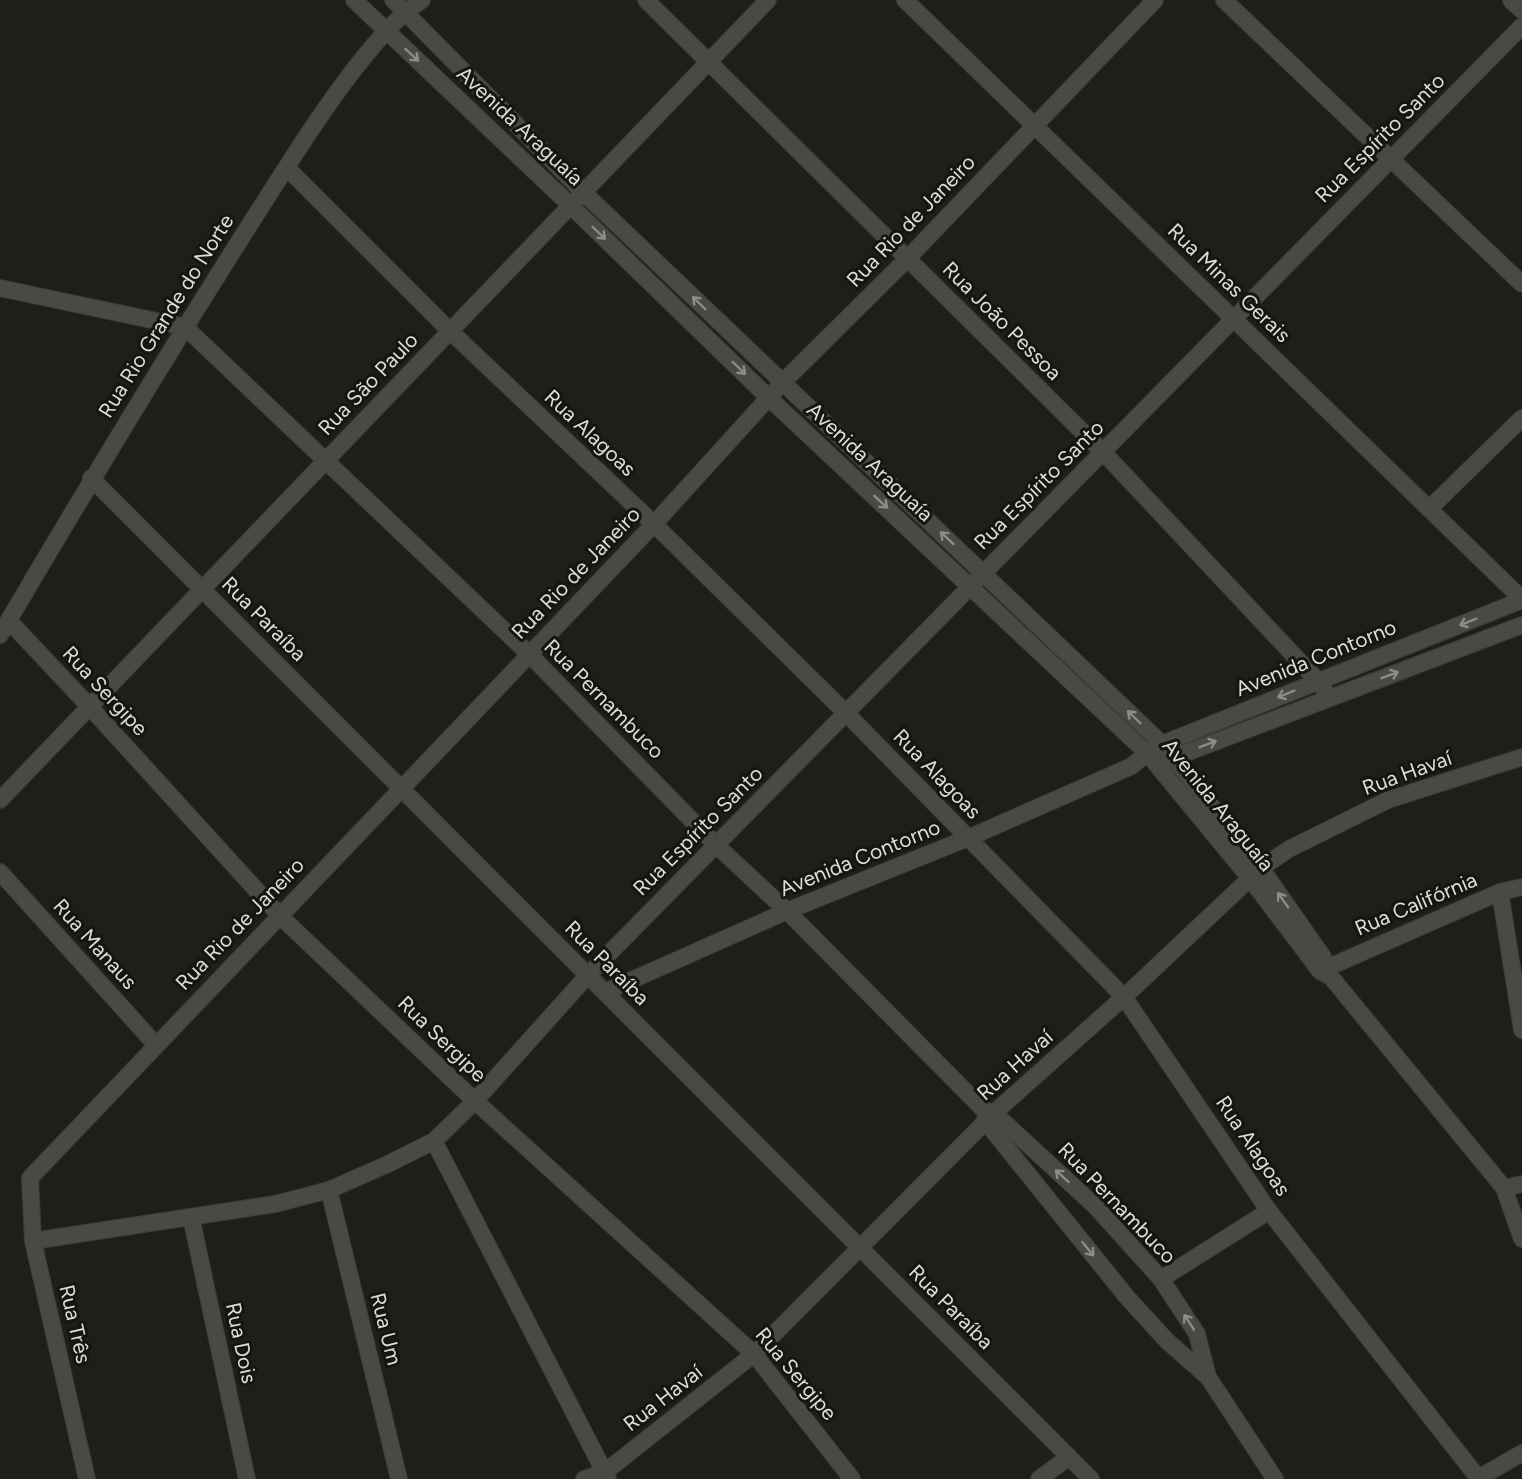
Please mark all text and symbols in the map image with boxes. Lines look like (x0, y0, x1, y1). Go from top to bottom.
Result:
one-way arrow (404, 48, 419, 62)
street label: Avenida Araguaía (452, 61, 589, 190)
street label: Rua Espírito Santo (1310, 68, 1450, 208)
street label: Rua Rio de Janeiro (841, 149, 980, 292)
street label: Rua Rio Grande do Norte (93, 209, 238, 422)
street label: Rua Minas Gerais (1163, 218, 1296, 347)
one-way arrow (591, 225, 606, 239)
street label: Rua João Pessoa (938, 256, 1067, 385)
one-way arrow (691, 296, 706, 311)
street label: Rua São Paulo (312, 327, 423, 440)
one-way arrow (731, 361, 746, 375)
street label: Rua Alagoas (540, 384, 641, 481)
street label: Avenida Araguaía (802, 397, 939, 526)
street label: Rua Espírito Santo (969, 415, 1109, 555)
one-way arrow (873, 495, 888, 510)
street label: Rua Rio de Janeiro (506, 501, 645, 644)
one-way arrow (940, 531, 955, 545)
street label: Rua Paraíba (217, 571, 312, 666)
street label: Avenida Contorno (1232, 614, 1400, 701)
one-way arrow (1459, 617, 1477, 628)
street label: Rua Pernambuco (539, 634, 669, 764)
street label: Rua Sergipe (58, 641, 153, 741)
one-way arrow (1380, 669, 1399, 680)
one-way arrow (1278, 689, 1296, 700)
one-way arrow (1126, 709, 1141, 724)
street label: Rua Alagoas (888, 723, 986, 824)
street label: Avenida Araguaía (1157, 733, 1279, 876)
one-way arrow (1198, 738, 1216, 749)
street label: Rua Havaí (1359, 744, 1456, 800)
street label: Rua Espírito Santo (628, 761, 768, 901)
street label: Avenida Contorno (776, 814, 944, 901)
street label: Rua Rio de Janeiro (170, 852, 309, 995)
street label: Rua Califórnia (1351, 867, 1481, 941)
one-way arrow (1277, 892, 1289, 909)
street label: Rua Manaus (48, 893, 143, 994)
street label: Rua Paraíba (560, 915, 655, 1010)
street label: Rua Sergipe (393, 990, 492, 1087)
street label: Rua Havaí (972, 1023, 1059, 1105)
street label: Rua Alagoas (1211, 1091, 1296, 1201)
street label: Rua Pernambuco (1053, 1137, 1182, 1269)
one-way arrow (1055, 1169, 1070, 1183)
one-way arrow (1082, 1241, 1095, 1257)
street label: Rua Paraíba (904, 1259, 999, 1354)
street label: Rua Três (54, 1282, 97, 1366)
street label: Rua Um (365, 1290, 408, 1368)
street label: Rua Dois (221, 1300, 262, 1386)
one-way arrow (1183, 1315, 1195, 1331)
street label: Rua Sergipe (750, 1322, 842, 1425)
street label: Rua Havaí (618, 1358, 708, 1436)

